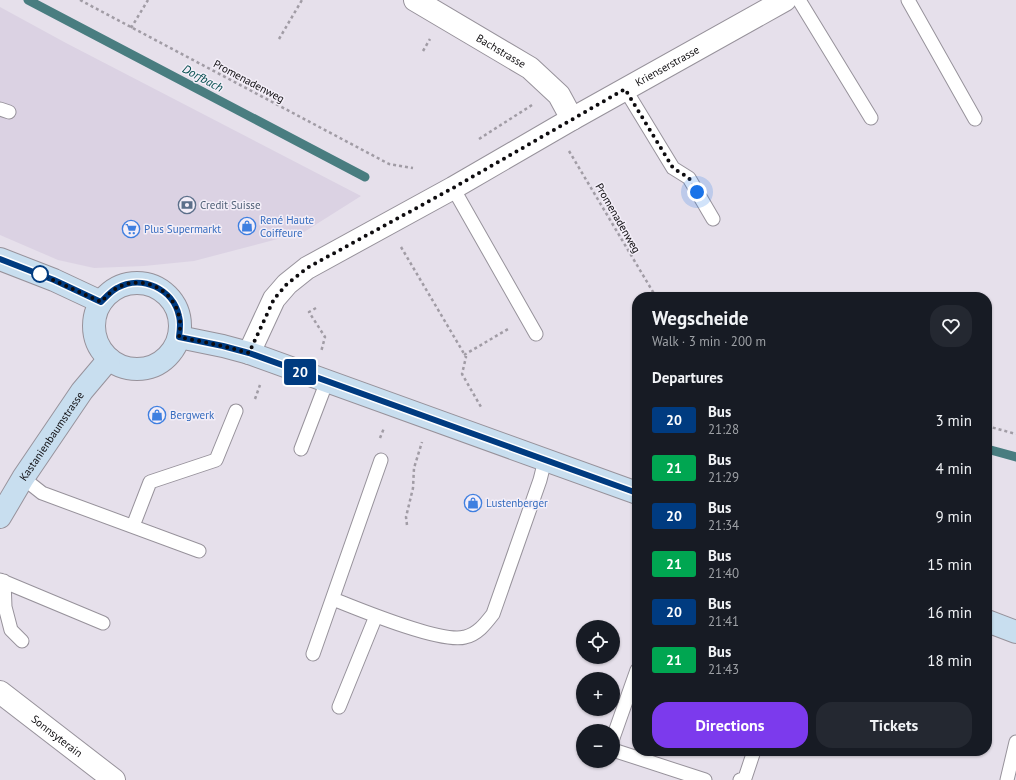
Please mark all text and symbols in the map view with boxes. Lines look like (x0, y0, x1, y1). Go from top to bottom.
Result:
street label: Bachstrasse (474, 31, 529, 71)
street label: Krienserstrasse (633, 42, 702, 89)
street label: Promenadenweg (211, 56, 287, 106)
water label: Dorfbach (180, 61, 226, 95)
street label: Promenadenweg (592, 181, 644, 255)
your location (687, 182, 707, 202)
bank icon: Credit Suisse (177, 195, 197, 215)
place label: Credit Suisse (200, 198, 261, 212)
place label: René Haute Coiffeure (260, 213, 315, 240)
shop icon: René Haute Coiffeure (237, 216, 257, 236)
supermarket icon: Plus Supermarkt (121, 219, 141, 239)
place label: Plus Supermarkt (144, 222, 221, 236)
unlabelled marker (31, 265, 49, 283)
button: heart (930, 305, 972, 347)
text: Wegscheide (652, 306, 748, 330)
text: Walk · 3 min · 200 m (652, 333, 766, 350)
line badge: 20 (282, 359, 318, 385)
text: 20 (292, 363, 308, 381)
text: Departures (652, 368, 723, 387)
street label: Kastanienbaumstrasse (16, 388, 87, 483)
text: Bus (708, 402, 731, 421)
shop icon: Bergwerk (147, 405, 167, 425)
place label: Bergwerk (170, 408, 215, 422)
text: 20 (666, 411, 682, 429)
text: 3 min (935, 411, 972, 430)
text: 21:28 (708, 421, 739, 438)
text: Bus (708, 450, 731, 469)
text: 21 (666, 459, 682, 477)
text: 4 min (935, 459, 972, 478)
text: 21:29 (708, 469, 739, 486)
shop icon: Lustenberger (463, 493, 483, 513)
place label: Lustenberger (486, 496, 548, 510)
text: Bus (708, 498, 731, 517)
text: 20 (666, 507, 682, 525)
text: 9 min (935, 507, 972, 526)
text: 21:34 (708, 517, 739, 534)
text: Bus (708, 546, 731, 565)
text: 21 (666, 555, 682, 573)
text: 15 min (927, 555, 972, 574)
text: 21:40 (708, 565, 739, 582)
text: Bus (708, 594, 731, 613)
text: 20 (666, 603, 682, 621)
text: 16 min (927, 603, 972, 622)
text: 21:41 (708, 613, 739, 630)
map controls (576, 620, 620, 768)
button: locate (576, 620, 620, 664)
text: Bus (708, 642, 731, 661)
text: 21 (666, 651, 682, 669)
text: 18 min (927, 651, 972, 670)
text: 21:43 (708, 661, 739, 678)
button: + (576, 672, 620, 716)
button: Directions (652, 702, 808, 748)
button: Tickets (816, 702, 972, 748)
street label: Sonnsyterain (29, 712, 85, 760)
button: − (576, 724, 620, 768)

